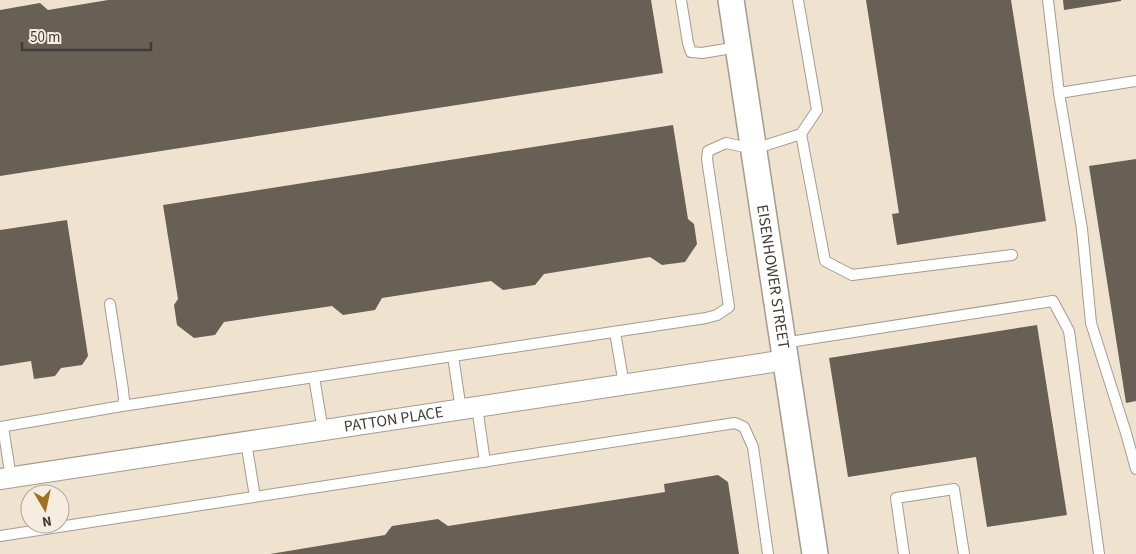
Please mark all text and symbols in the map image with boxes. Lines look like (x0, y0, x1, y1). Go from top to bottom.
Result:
scale bar (22, 20, 151, 52)
text: 50 m (30, 27, 60, 48)
street label: EISENHOWER STREET (751, 203, 795, 351)
street label: PATTON PLACE (342, 401, 445, 438)
north arrow (20, 484, 70, 534)
text: N (41, 510, 53, 531)

